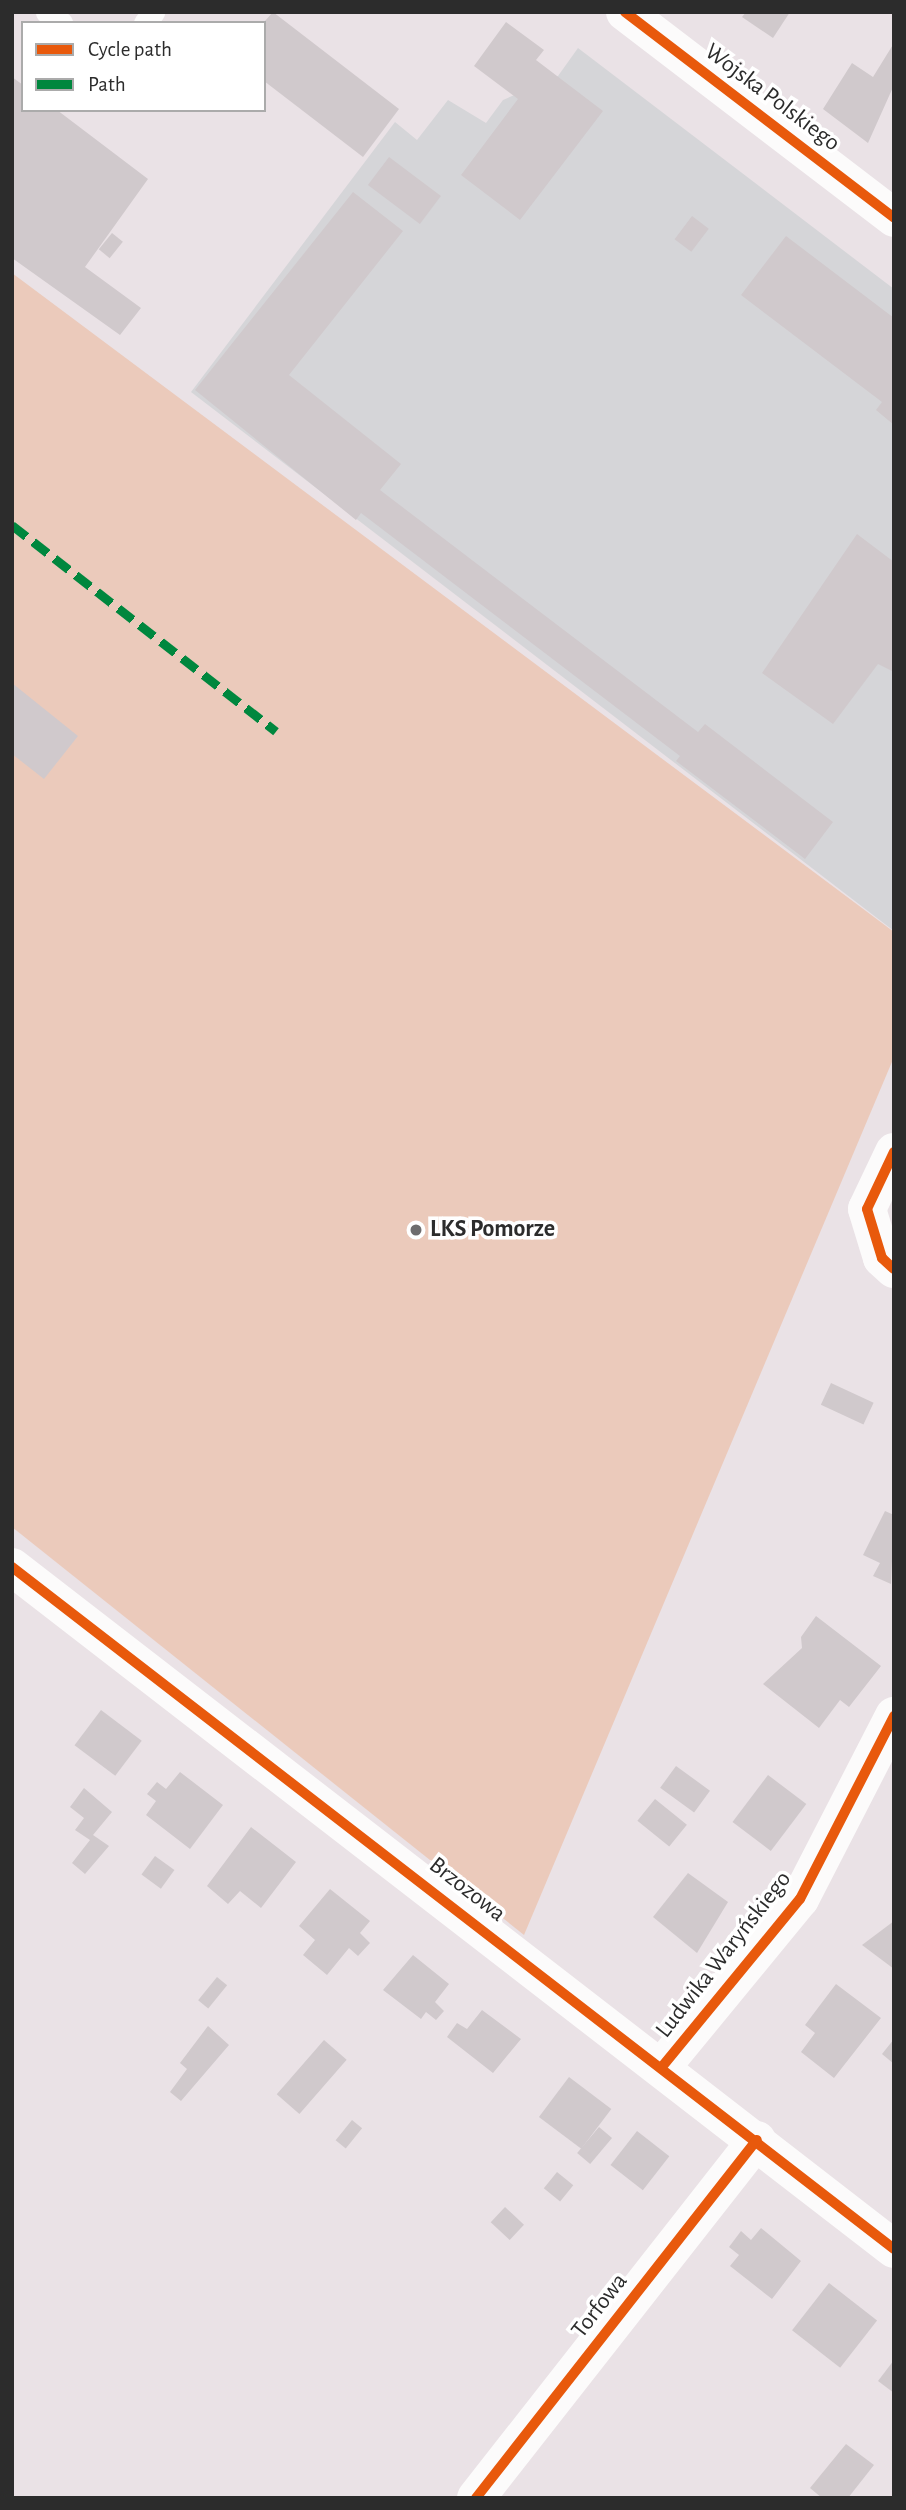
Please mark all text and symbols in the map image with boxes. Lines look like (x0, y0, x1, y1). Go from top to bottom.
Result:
legend (21, 21, 266, 112)
street label: Wojska Polskiego (699, 38, 845, 158)
text: Cycle path (88, 39, 172, 60)
text: Path (88, 74, 126, 95)
place label: LKS Pomorze (430, 1216, 555, 1244)
marker: LKS Pomorze (408, 1222, 424, 1238)
street label: Brzozowa (423, 1851, 511, 1929)
street label: Ludwika Waryńskiego (650, 1866, 798, 2044)
street label: Torfowa (566, 2268, 634, 2344)

